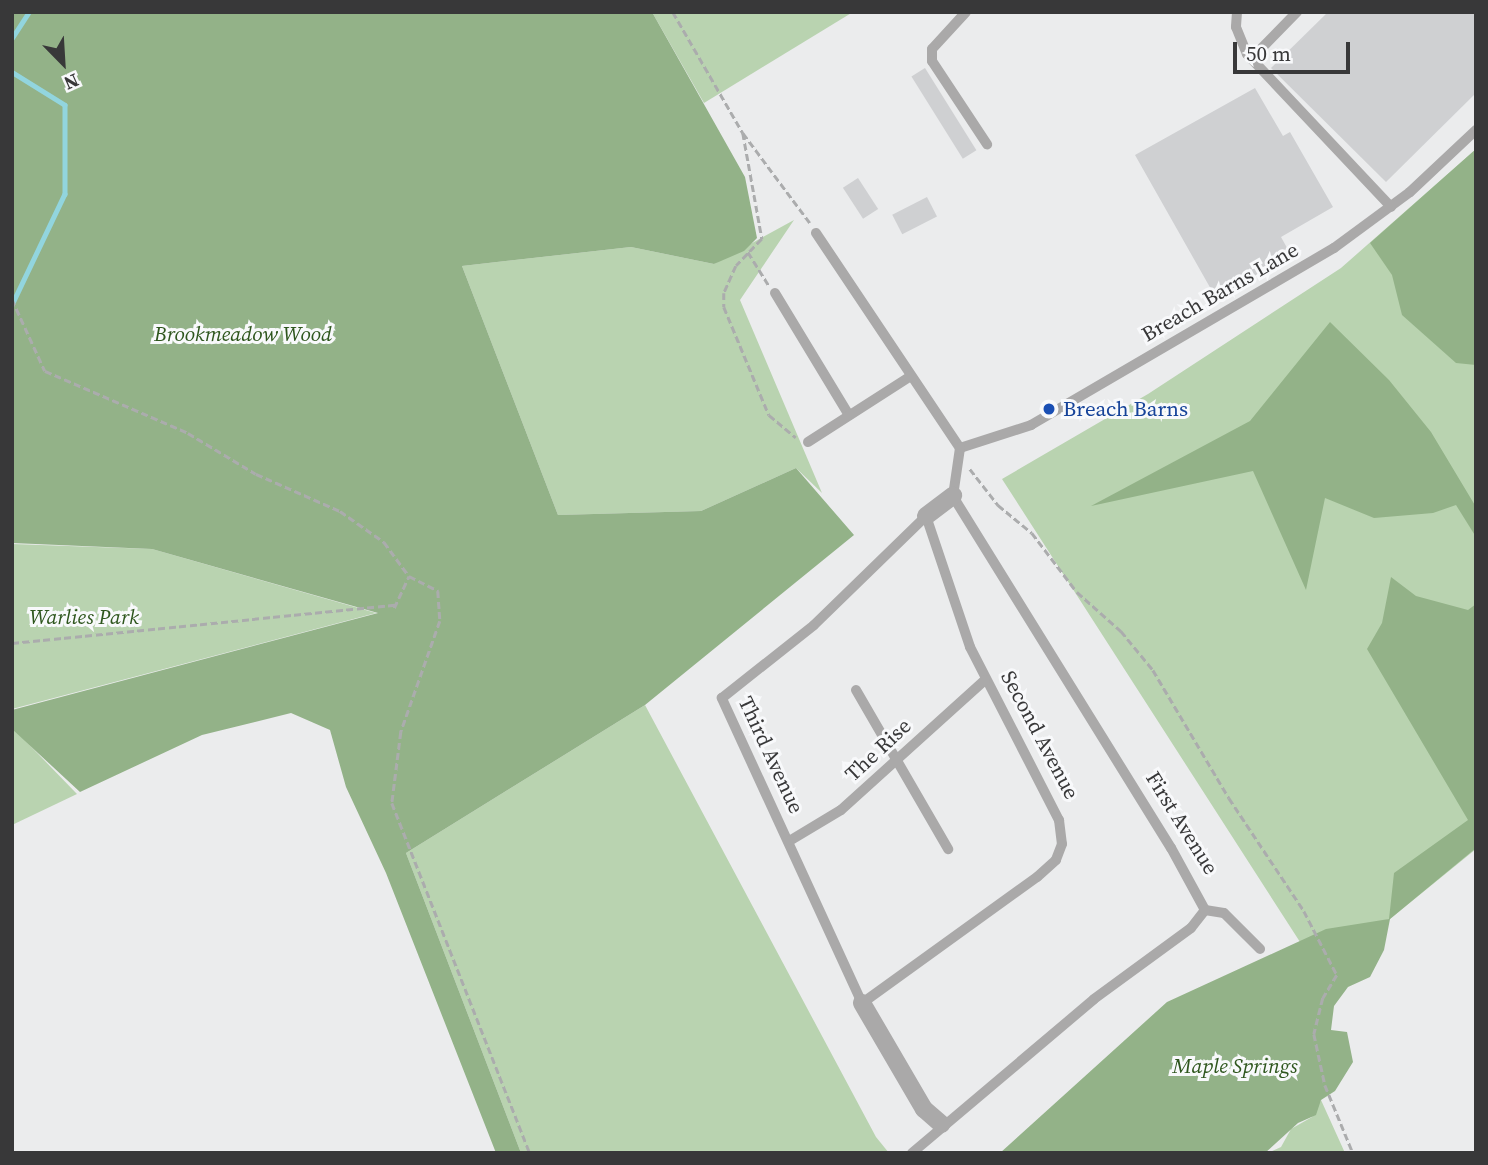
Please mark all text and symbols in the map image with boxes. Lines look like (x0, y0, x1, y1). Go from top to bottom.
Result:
north arrow (28, 28, 98, 98)
scale bar (1236, 28, 1353, 72)
text: 50 m (1246, 39, 1291, 68)
text: N (60, 67, 83, 97)
street label: Breach Barns Lane (1137, 237, 1303, 347)
park label: Brookmeadow Wood (154, 321, 332, 347)
place label: Breach Barns (1063, 396, 1188, 422)
marker: Breach Barns (1041, 401, 1057, 417)
park label: Warlies Park (29, 604, 139, 630)
street label: Second Avenue (996, 667, 1084, 803)
street label: Third Avenue (733, 693, 809, 817)
street label: The Rise (840, 713, 916, 787)
street label: First Avenue (1140, 767, 1224, 879)
park label: Maple Springs (1173, 1053, 1297, 1079)

